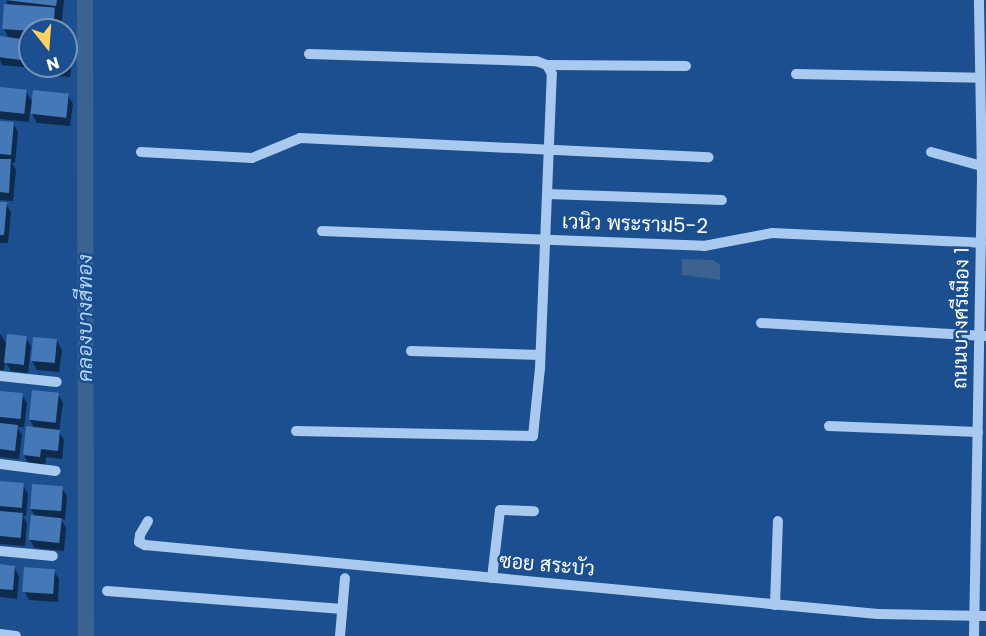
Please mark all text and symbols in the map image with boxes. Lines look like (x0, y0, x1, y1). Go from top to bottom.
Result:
north arrow (18, 18, 78, 78)
text: N (44, 51, 62, 77)
street label: เวนิว พระราม5-2 (561, 209, 709, 239)
street label: ถนนบางศรีเมือง 1 (948, 247, 974, 389)
water label: คลองบางสีทอง (72, 254, 98, 382)
street label: ซอย สระบัว (498, 549, 596, 581)

